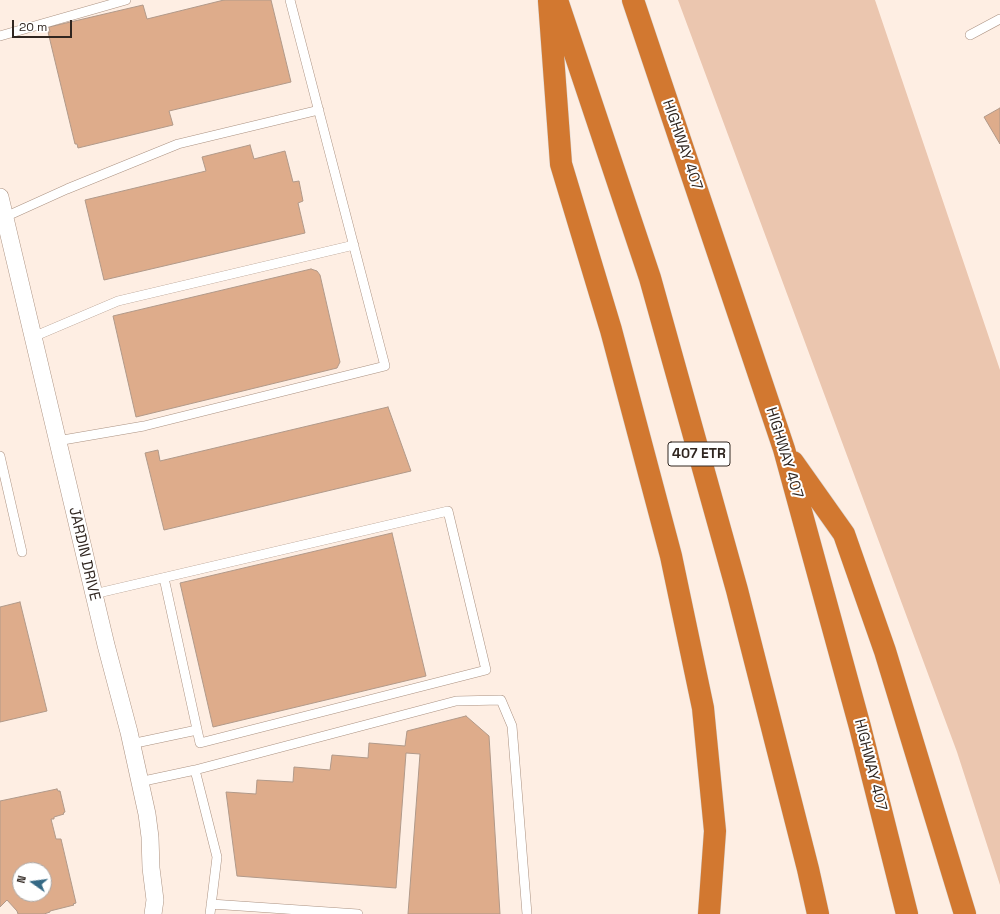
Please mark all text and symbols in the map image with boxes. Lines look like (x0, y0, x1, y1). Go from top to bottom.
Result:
scale bar (14, 12, 74, 38)
text: 20 m (19, 19, 47, 35)
street label: HIGHWAY 407 (658, 97, 706, 193)
street label: HIGHWAY 407 (762, 405, 806, 501)
road number: 407 ETR (668, 442, 730, 466)
street label: JARDIN DRIVE (64, 505, 104, 603)
street label: HIGHWAY 407 (850, 717, 890, 813)
north arrow (12, 862, 52, 902)
text: N (14, 874, 29, 885)

